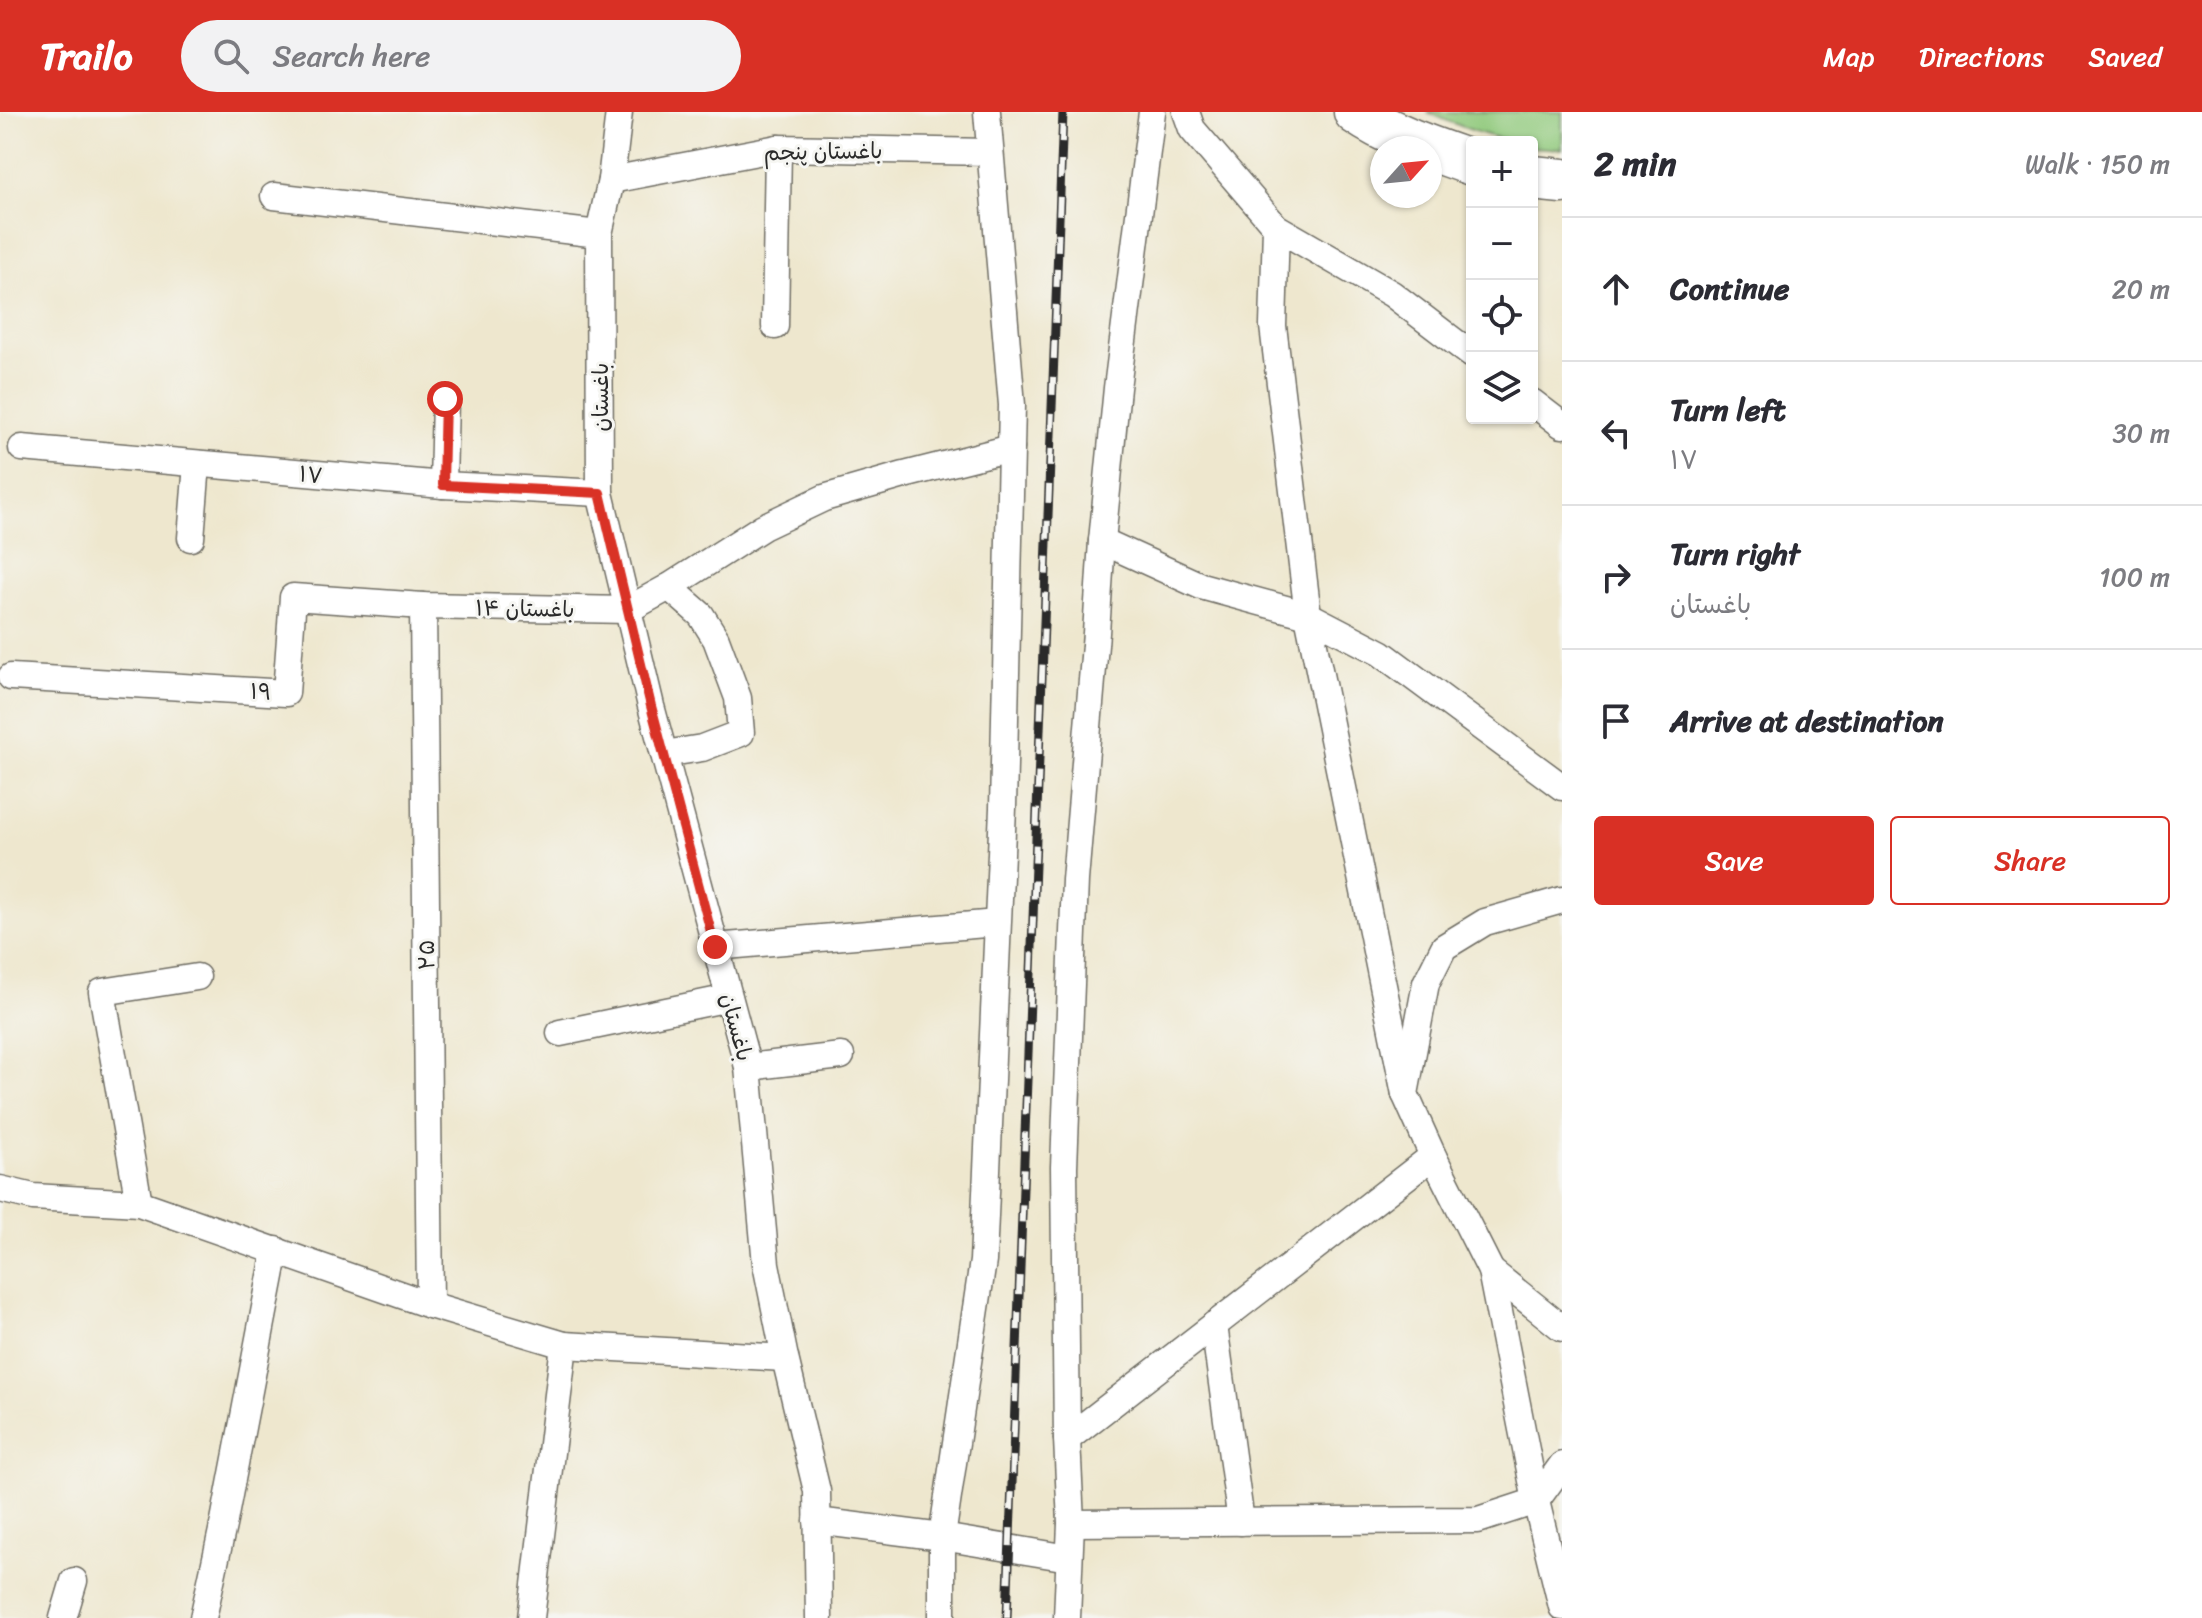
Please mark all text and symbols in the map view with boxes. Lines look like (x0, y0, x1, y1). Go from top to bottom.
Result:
search box (181, 20, 741, 92)
text: Trailo (40, 23, 133, 90)
text: Search here (273, 29, 431, 83)
text: Map (1823, 32, 1875, 81)
text: Directions (1919, 32, 2044, 81)
text: Saved (2088, 32, 2162, 81)
icon: search (209, 34, 253, 78)
street label: باغستان پنجم (763, 131, 883, 172)
text: 2 min (1594, 134, 1676, 194)
north arrow (1370, 136, 1442, 208)
map controls (1466, 136, 1538, 424)
button: + (1466, 136, 1538, 208)
text: Walk · 150 m (2025, 141, 2170, 187)
button: − (1466, 208, 1538, 280)
text: Continue (1670, 262, 1789, 316)
text: 20 m (2112, 266, 2170, 312)
icon: ahead (1594, 267, 1638, 311)
button: locate (1466, 280, 1538, 352)
button: layers (1466, 352, 1538, 424)
street label: باغستان (581, 363, 620, 431)
route start (427, 381, 463, 417)
text: Turn left (1670, 383, 1786, 437)
text: 30 m (2113, 410, 2170, 456)
icon: left (1594, 411, 1638, 455)
text: ۱۷ (1670, 437, 1698, 483)
street label: ۱۷ (298, 454, 324, 495)
text: Turn right (1670, 527, 1800, 581)
text: 100 m (2099, 554, 2170, 600)
icon: right (1594, 555, 1638, 599)
text: باغستان (1670, 581, 1751, 627)
street label: باغستان ۱۴ (475, 588, 575, 629)
street label: ۱۹ (249, 671, 273, 712)
text: Arrive at destination (1670, 694, 1944, 748)
icon: arrive (1594, 699, 1638, 743)
button: Save (1594, 816, 1874, 905)
button: Share (1890, 816, 2170, 905)
route end (697, 929, 733, 965)
street label: ۲۵ (407, 940, 446, 970)
street label: باغستان (709, 989, 764, 1065)

